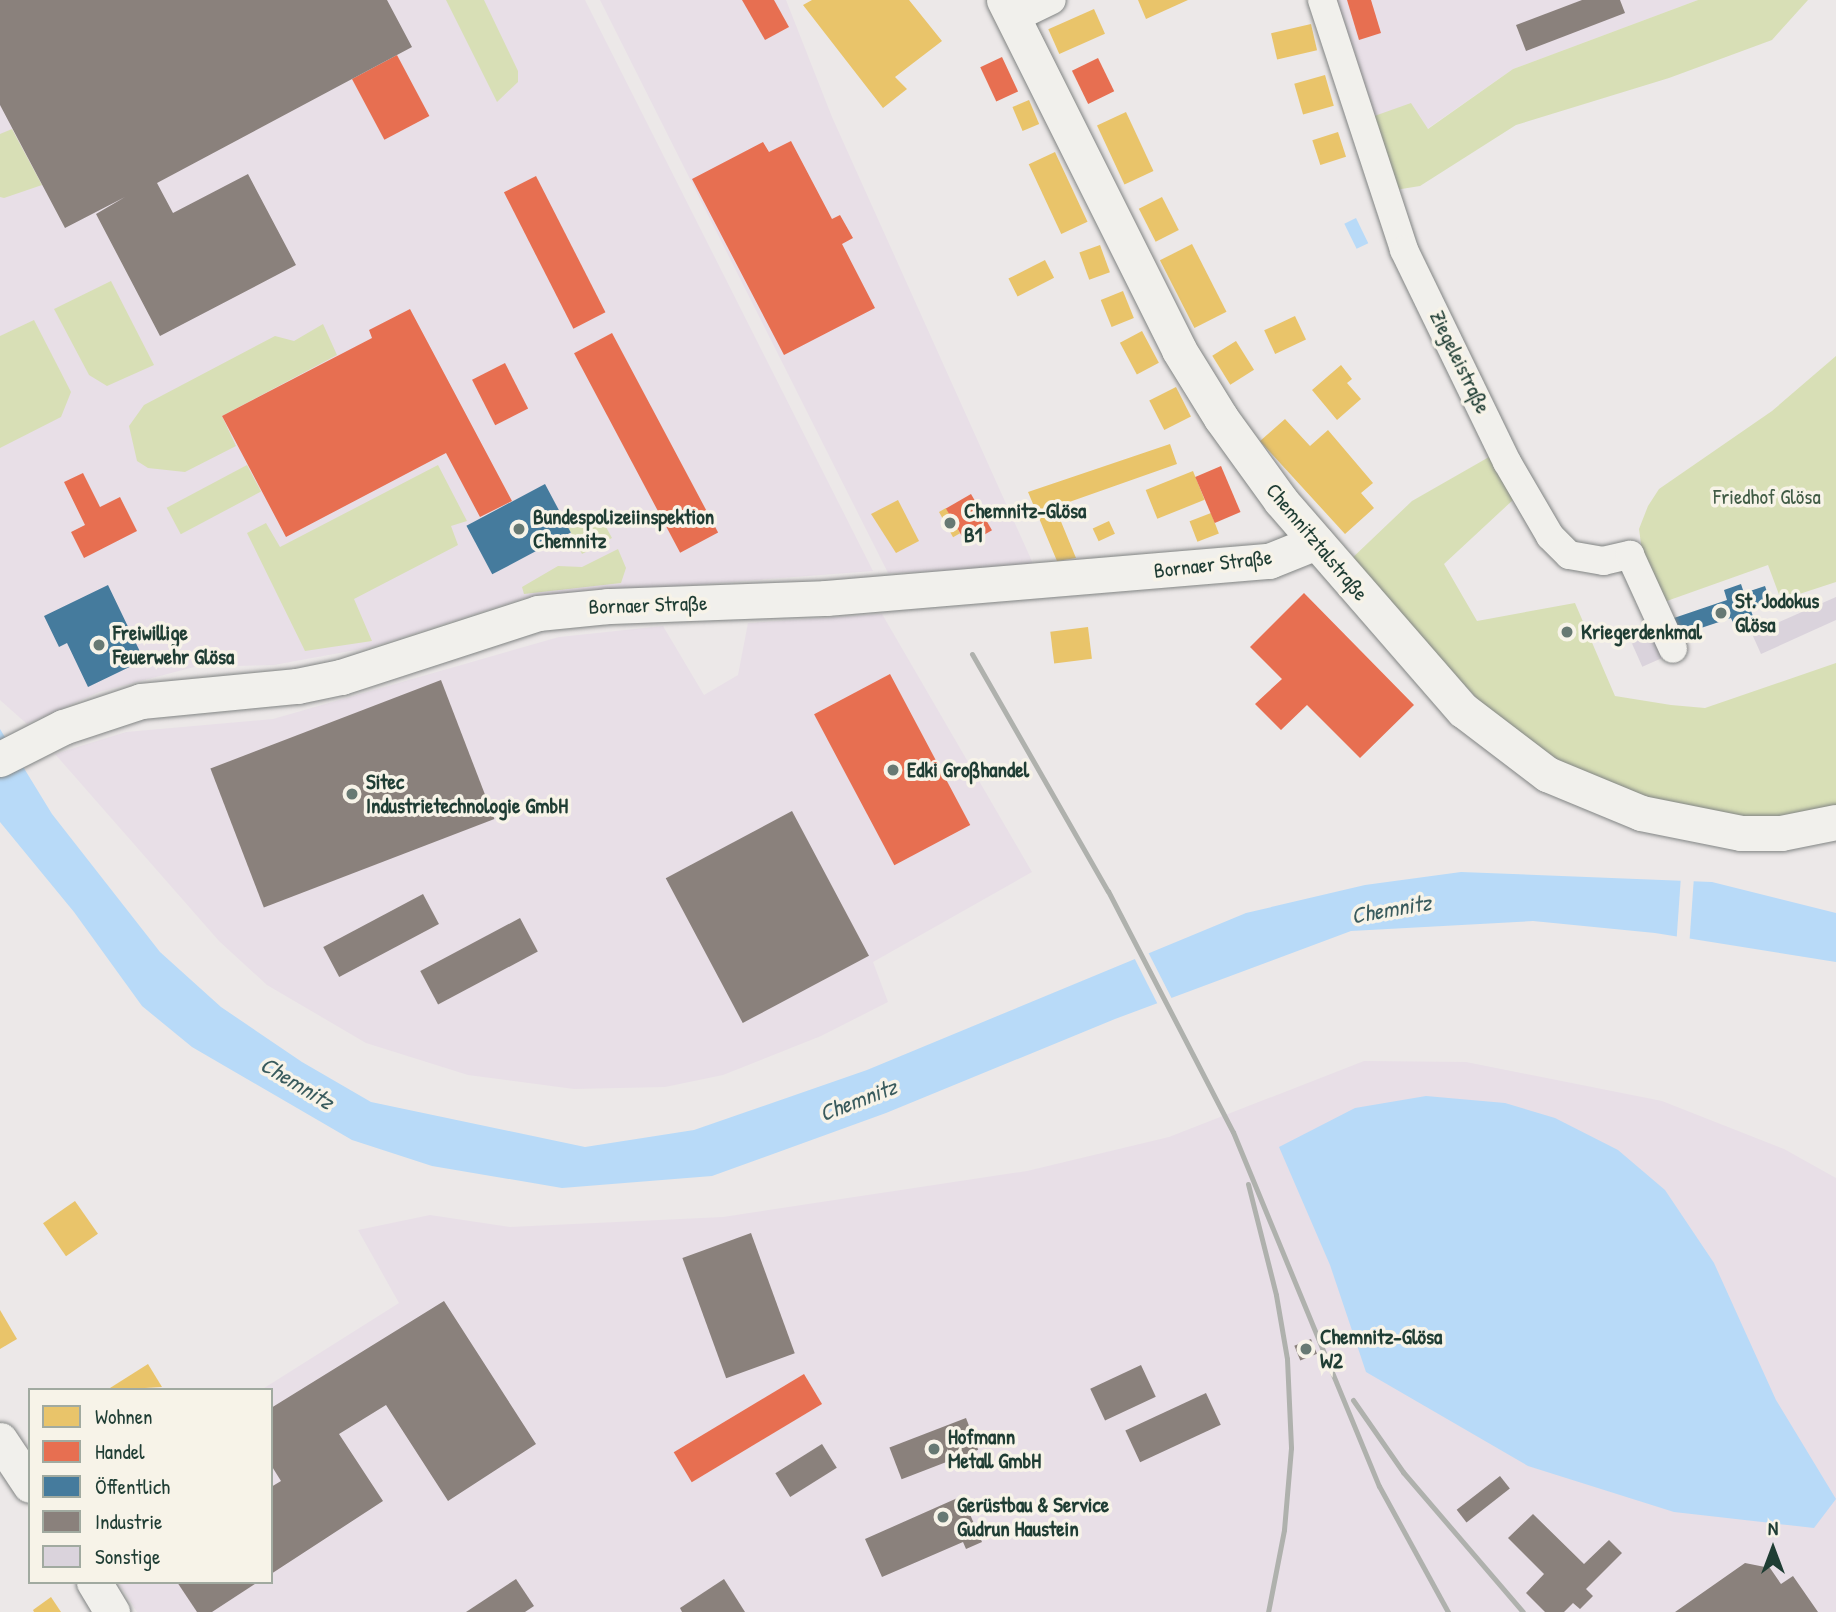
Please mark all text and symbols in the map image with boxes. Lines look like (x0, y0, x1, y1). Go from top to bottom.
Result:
street label: Ziegeleistraße (1424, 307, 1496, 417)
street label: Chemnitztalstraße (1261, 478, 1373, 606)
park label: Friedhof Glösa (1713, 484, 1821, 510)
place label: Chemnitz-Glösa B1 (964, 498, 1086, 548)
place label: Bundespolizeiinspektion Chemnitz (533, 504, 714, 554)
marker: Chemnitz-Glösa B1 (942, 515, 958, 531)
marker: Bundespolizeiinspektion Chemnitz (511, 521, 527, 537)
street label: Bornaer Straße (1152, 544, 1274, 584)
place label: St. Jodokus Glösa (1735, 588, 1819, 638)
street label: Bornaer Straße (588, 590, 708, 620)
marker: St. Jodokus Glösa (1713, 605, 1729, 621)
place label: Kriegerdenkmal (1581, 619, 1702, 645)
place label: Freiwillige Feuerwehr Glösa (113, 620, 234, 670)
marker: Kriegerdenkmal (1559, 624, 1575, 640)
marker: Freiwillige Feuerwehr Glösa (91, 637, 107, 653)
place label: Edki Großhandel (907, 757, 1029, 783)
marker: Edki Großhandel (885, 762, 901, 778)
place label: Sitec Industrietechnologie GmbH (366, 769, 568, 819)
marker: Sitec Industrietechnologie GmbH (344, 786, 360, 802)
water label: Chemnitz (1349, 888, 1433, 930)
water label: Chemnitz (255, 1050, 339, 1116)
water label: Chemnitz (816, 1073, 900, 1127)
place label: Chemnitz-Glösa W2 (1320, 1324, 1442, 1374)
marker: Chemnitz-Glösa W2 (1298, 1341, 1314, 1357)
legend (28, 1388, 273, 1584)
text: Wohnen (95, 1402, 153, 1431)
place label: Hofmann Metall GmbH (948, 1424, 1041, 1474)
text: Handel (95, 1437, 145, 1466)
marker: Hofmann Metall GmbH (926, 1441, 942, 1457)
text: Öffentlich (95, 1472, 170, 1501)
place label: Gerüstbau & Service Gudrun Haustein (957, 1492, 1109, 1542)
text: Industrie (95, 1507, 162, 1536)
marker: Gerüstbau & Service Gudrun Haustein (935, 1509, 951, 1525)
north arrow (1738, 1514, 1808, 1584)
text: N (1768, 1515, 1778, 1541)
text: Sonstige (95, 1542, 160, 1571)

